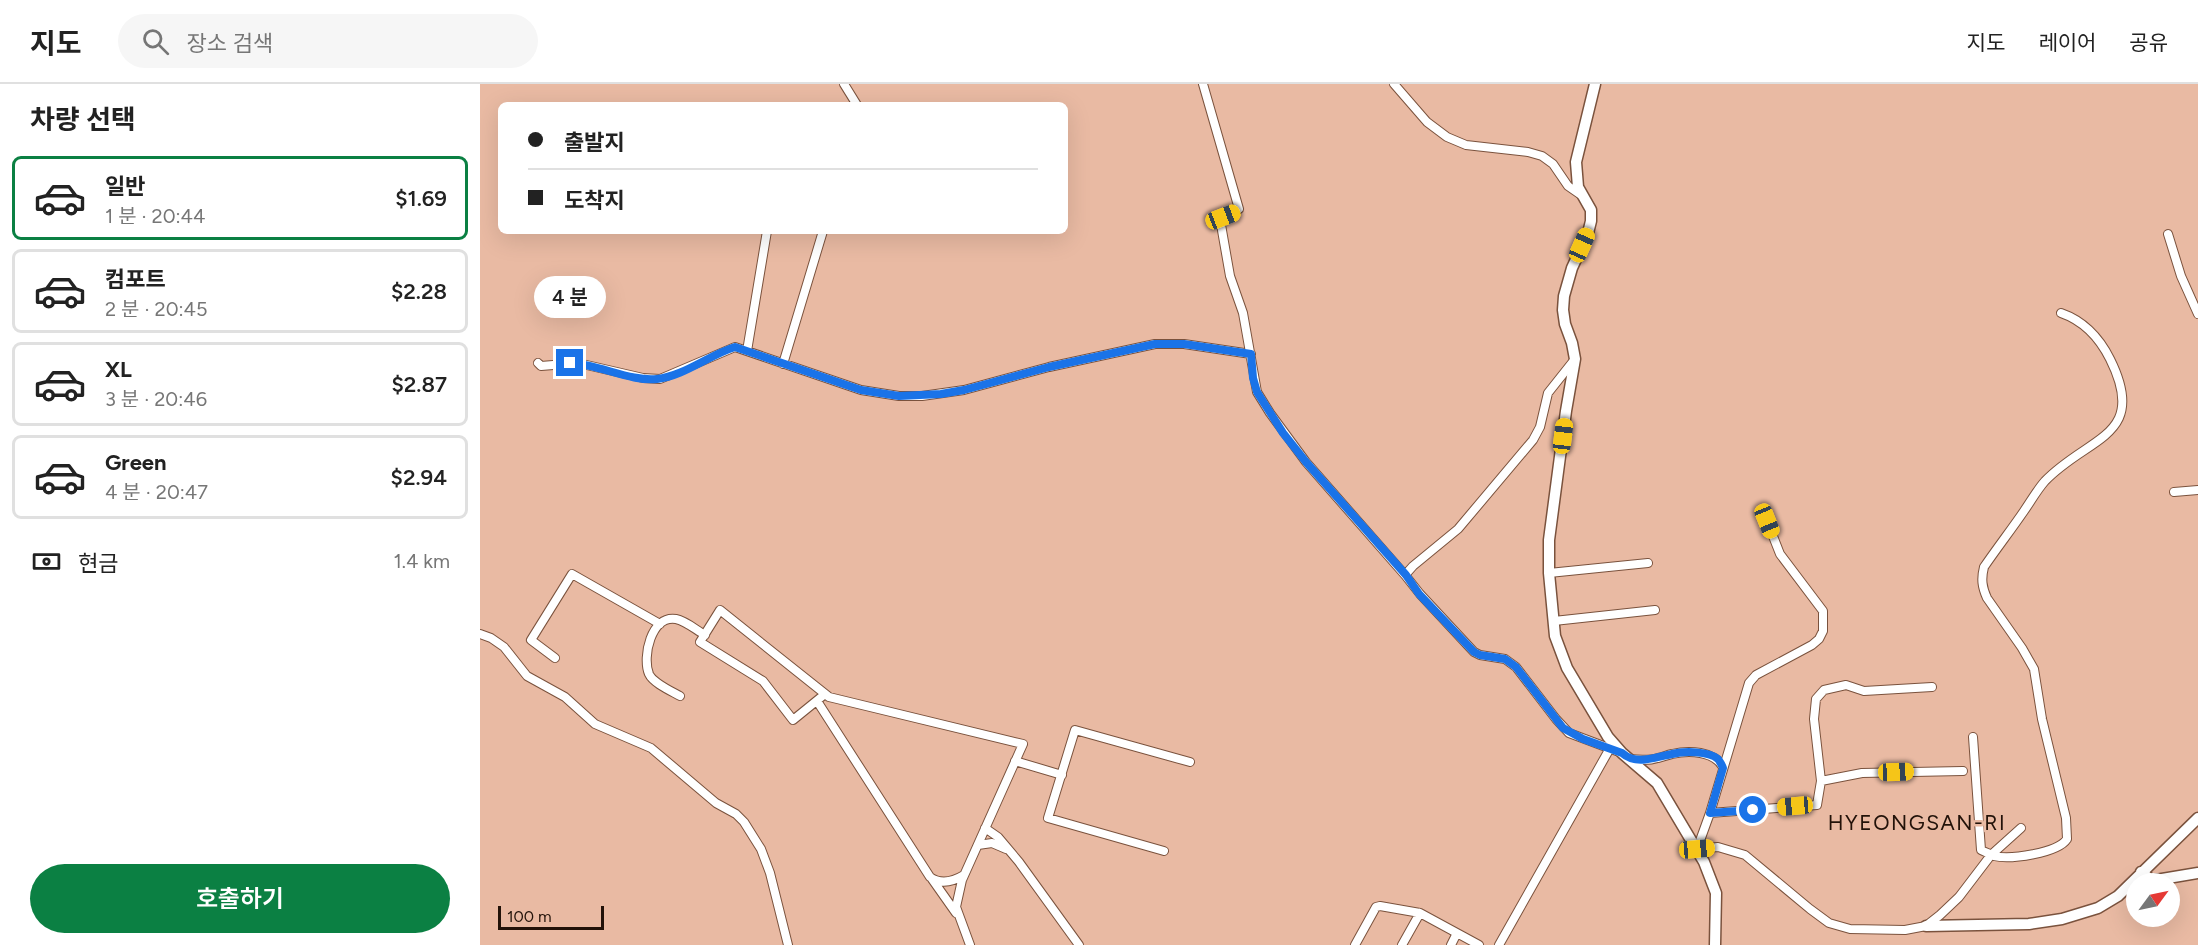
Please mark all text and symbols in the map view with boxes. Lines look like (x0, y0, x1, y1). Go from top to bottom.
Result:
search box (118, 14, 538, 68)
icon: search (139, 25, 172, 58)
text: 지도 (30, 26, 82, 60)
text: 장소 검색 (187, 30, 273, 57)
text: 지도 (1967, 30, 2005, 55)
text: 레이어 (2038, 30, 2096, 55)
text: 공유 (2129, 30, 2168, 55)
text: 차량 선택 (30, 103, 136, 136)
text: 출발지 (564, 129, 625, 156)
icon: car (33, 171, 87, 225)
text: 일반 (105, 173, 145, 200)
text: $1.69 (395, 185, 447, 212)
text: 도착지 (564, 187, 625, 214)
car (1203, 202, 1243, 232)
text: 1 분 · 20:44 (105, 204, 205, 228)
car (1566, 225, 1598, 265)
icon: car (33, 264, 87, 318)
text: 컴포트 (105, 266, 166, 293)
callout: 4 분 (534, 276, 606, 318)
text: $2.28 (391, 278, 447, 305)
text: 4 분 (552, 285, 588, 309)
text: 2 분 · 20:45 (105, 297, 207, 321)
route end (556, 349, 583, 376)
text: XL (105, 356, 132, 383)
icon: car (33, 357, 87, 411)
text: $2.87 (392, 371, 447, 398)
text: 3 분 · 20:46 (105, 387, 207, 411)
car (1552, 417, 1574, 455)
text: Green (105, 449, 167, 476)
icon: car (33, 450, 87, 504)
text: $2.94 (391, 464, 447, 491)
text: 4 분 · 20:47 (105, 480, 208, 504)
car (1752, 501, 1782, 541)
icon: cash (30, 545, 63, 578)
text: 1.4 km (394, 549, 450, 573)
text: 현금 (78, 550, 118, 577)
car (1878, 762, 1914, 782)
car (1776, 795, 1814, 817)
route start (1739, 796, 1766, 823)
district label: HYEONGSAN-RI (1828, 810, 2006, 835)
car (1678, 838, 1716, 860)
button: 호출하기 (30, 864, 450, 933)
north arrow (2126, 873, 2180, 927)
map controls (2126, 873, 2180, 927)
scale bar (498, 903, 604, 930)
text: 100 m (507, 907, 552, 926)

